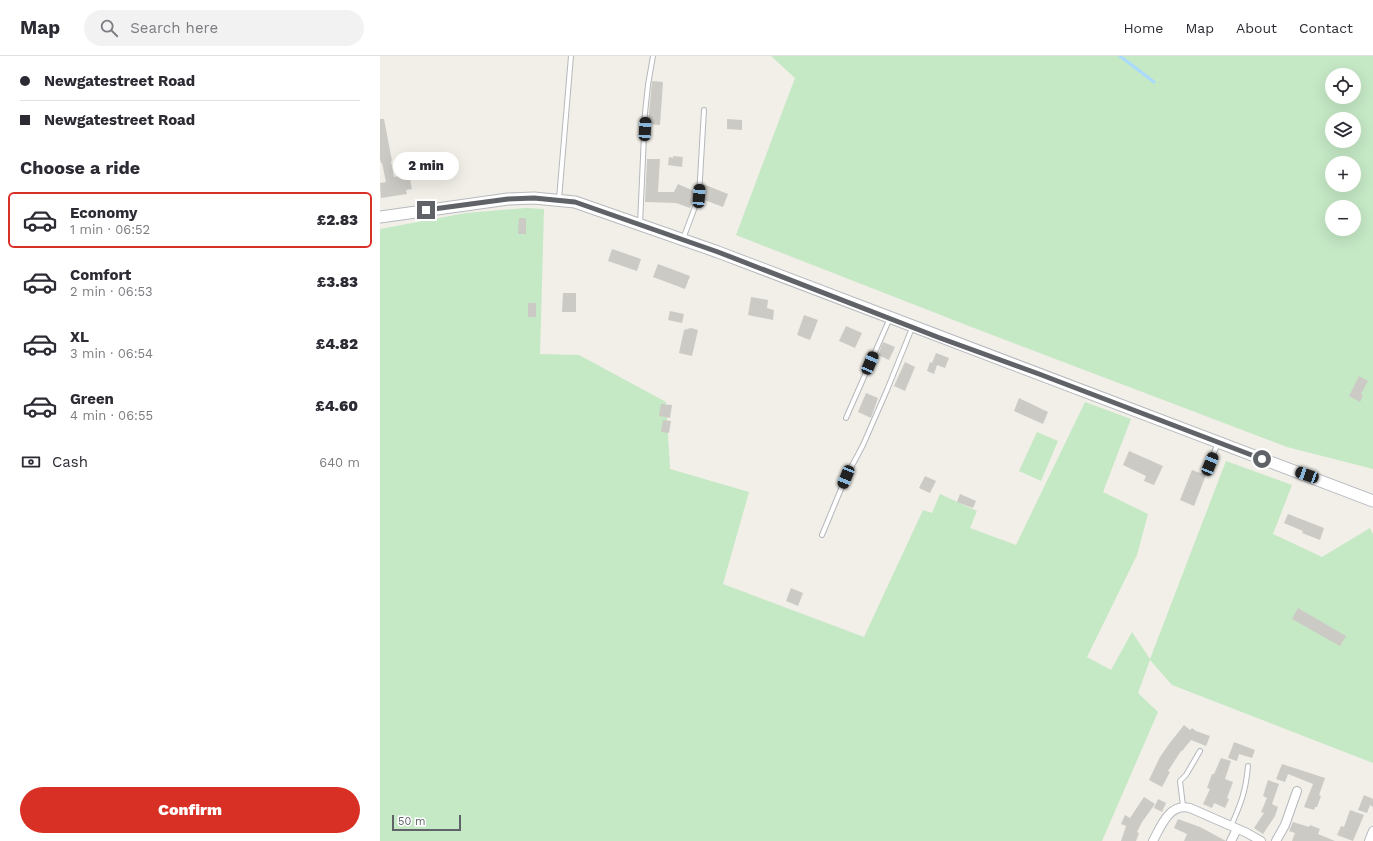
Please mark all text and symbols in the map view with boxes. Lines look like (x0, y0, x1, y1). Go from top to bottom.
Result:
search box (84, 10, 364, 46)
text: Map (20, 16, 60, 39)
icon: search (98, 17, 120, 39)
text: Search here (130, 19, 218, 37)
text: Home (1123, 20, 1163, 36)
text: Map (1185, 20, 1214, 36)
text: About (1236, 20, 1277, 36)
text: Contact (1299, 20, 1353, 36)
map controls (1325, 68, 1361, 236)
button: locate (1325, 68, 1361, 104)
text: Newgatestreet Road (44, 72, 195, 90)
text: Newgatestreet Road (44, 111, 195, 129)
button: layers (1325, 112, 1361, 148)
car (638, 117, 652, 141)
callout: 2 min (393, 152, 459, 180)
button: + (1325, 156, 1361, 192)
text: Choose a ride (20, 157, 140, 178)
text: 2 min (408, 158, 444, 173)
car (692, 184, 706, 208)
button: − (1325, 200, 1361, 236)
route end (417, 201, 435, 219)
icon: car (22, 202, 58, 238)
text: Economy (70, 204, 137, 222)
text: £2.83 (317, 211, 358, 229)
text: 1 min · 06:52 (70, 222, 150, 237)
icon: car (22, 264, 58, 300)
text: Comfort (70, 266, 131, 284)
text: £3.83 (317, 273, 358, 291)
text: 2 min · 06:53 (70, 284, 153, 299)
icon: car (22, 326, 58, 362)
text: XL (70, 328, 89, 346)
text: £4.82 (316, 335, 358, 353)
text: 3 min · 06:54 (70, 346, 153, 361)
car (860, 350, 880, 376)
icon: car (22, 388, 58, 424)
text: Green (70, 390, 114, 408)
text: £4.60 (315, 397, 358, 415)
text: 4 min · 06:55 (70, 408, 153, 423)
route start (1253, 450, 1271, 468)
icon: cash (20, 451, 42, 473)
car (1200, 451, 1220, 477)
text: Cash (52, 453, 88, 471)
text: 640 m (319, 455, 360, 470)
car (836, 464, 856, 490)
car (1294, 465, 1320, 485)
button: Confirm (20, 787, 360, 833)
scale bar (392, 813, 461, 832)
text: 50 m (398, 815, 425, 828)

